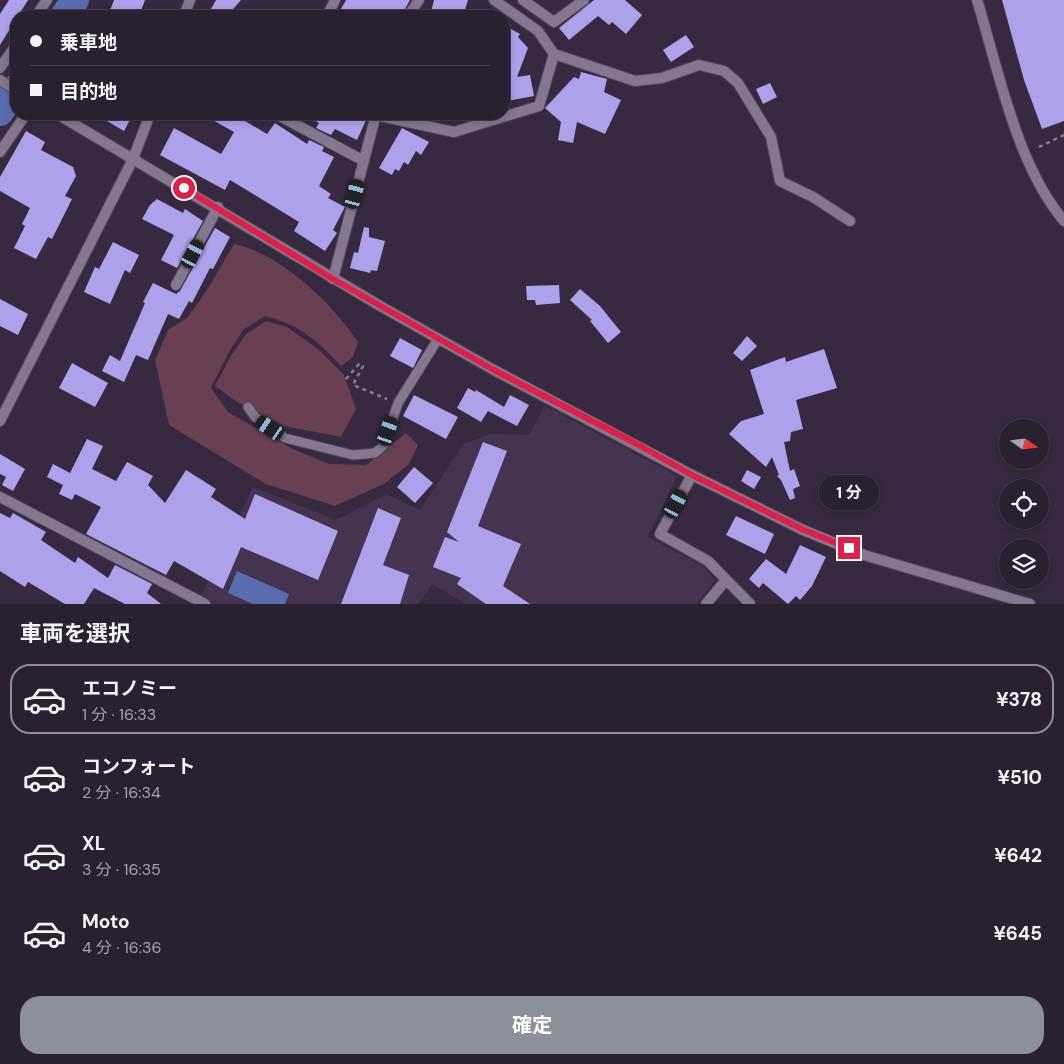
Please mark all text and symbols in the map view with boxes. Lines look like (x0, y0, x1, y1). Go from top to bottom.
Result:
text: 乗車地 (60, 30, 117, 55)
text: 目的地 (60, 79, 117, 104)
route start (173, 177, 195, 199)
car (343, 178, 366, 210)
car (179, 237, 206, 271)
car (253, 413, 286, 443)
car (376, 414, 399, 448)
north arrow (999, 419, 1049, 469)
map controls (999, 419, 1049, 589)
callout: 1 分 (819, 476, 879, 510)
button: locate (999, 479, 1049, 529)
text: 1 分 (836, 482, 862, 503)
car (662, 487, 689, 521)
route end (838, 537, 860, 559)
button: layers (999, 539, 1049, 589)
text: 車両を選択 (20, 619, 130, 648)
text: エコノミー (82, 676, 177, 701)
icon: car (22, 677, 67, 722)
text: ¥378 (996, 687, 1042, 712)
text: 1 分 · 16:33 (82, 704, 156, 725)
text: コンフォート (82, 754, 195, 779)
icon: car (22, 755, 67, 800)
text: ¥510 (998, 765, 1042, 790)
text: 2 分 · 16:34 (82, 782, 161, 803)
text: XL (82, 831, 105, 856)
icon: car (22, 833, 67, 878)
text: ¥642 (994, 843, 1042, 868)
text: 3 分 · 16:35 (82, 859, 161, 880)
text: Moto (82, 909, 130, 934)
icon: car (22, 911, 67, 956)
text: ¥645 (993, 921, 1042, 946)
text: 4 分 · 16:36 (82, 937, 161, 958)
button: 確定 (20, 996, 1044, 1054)

